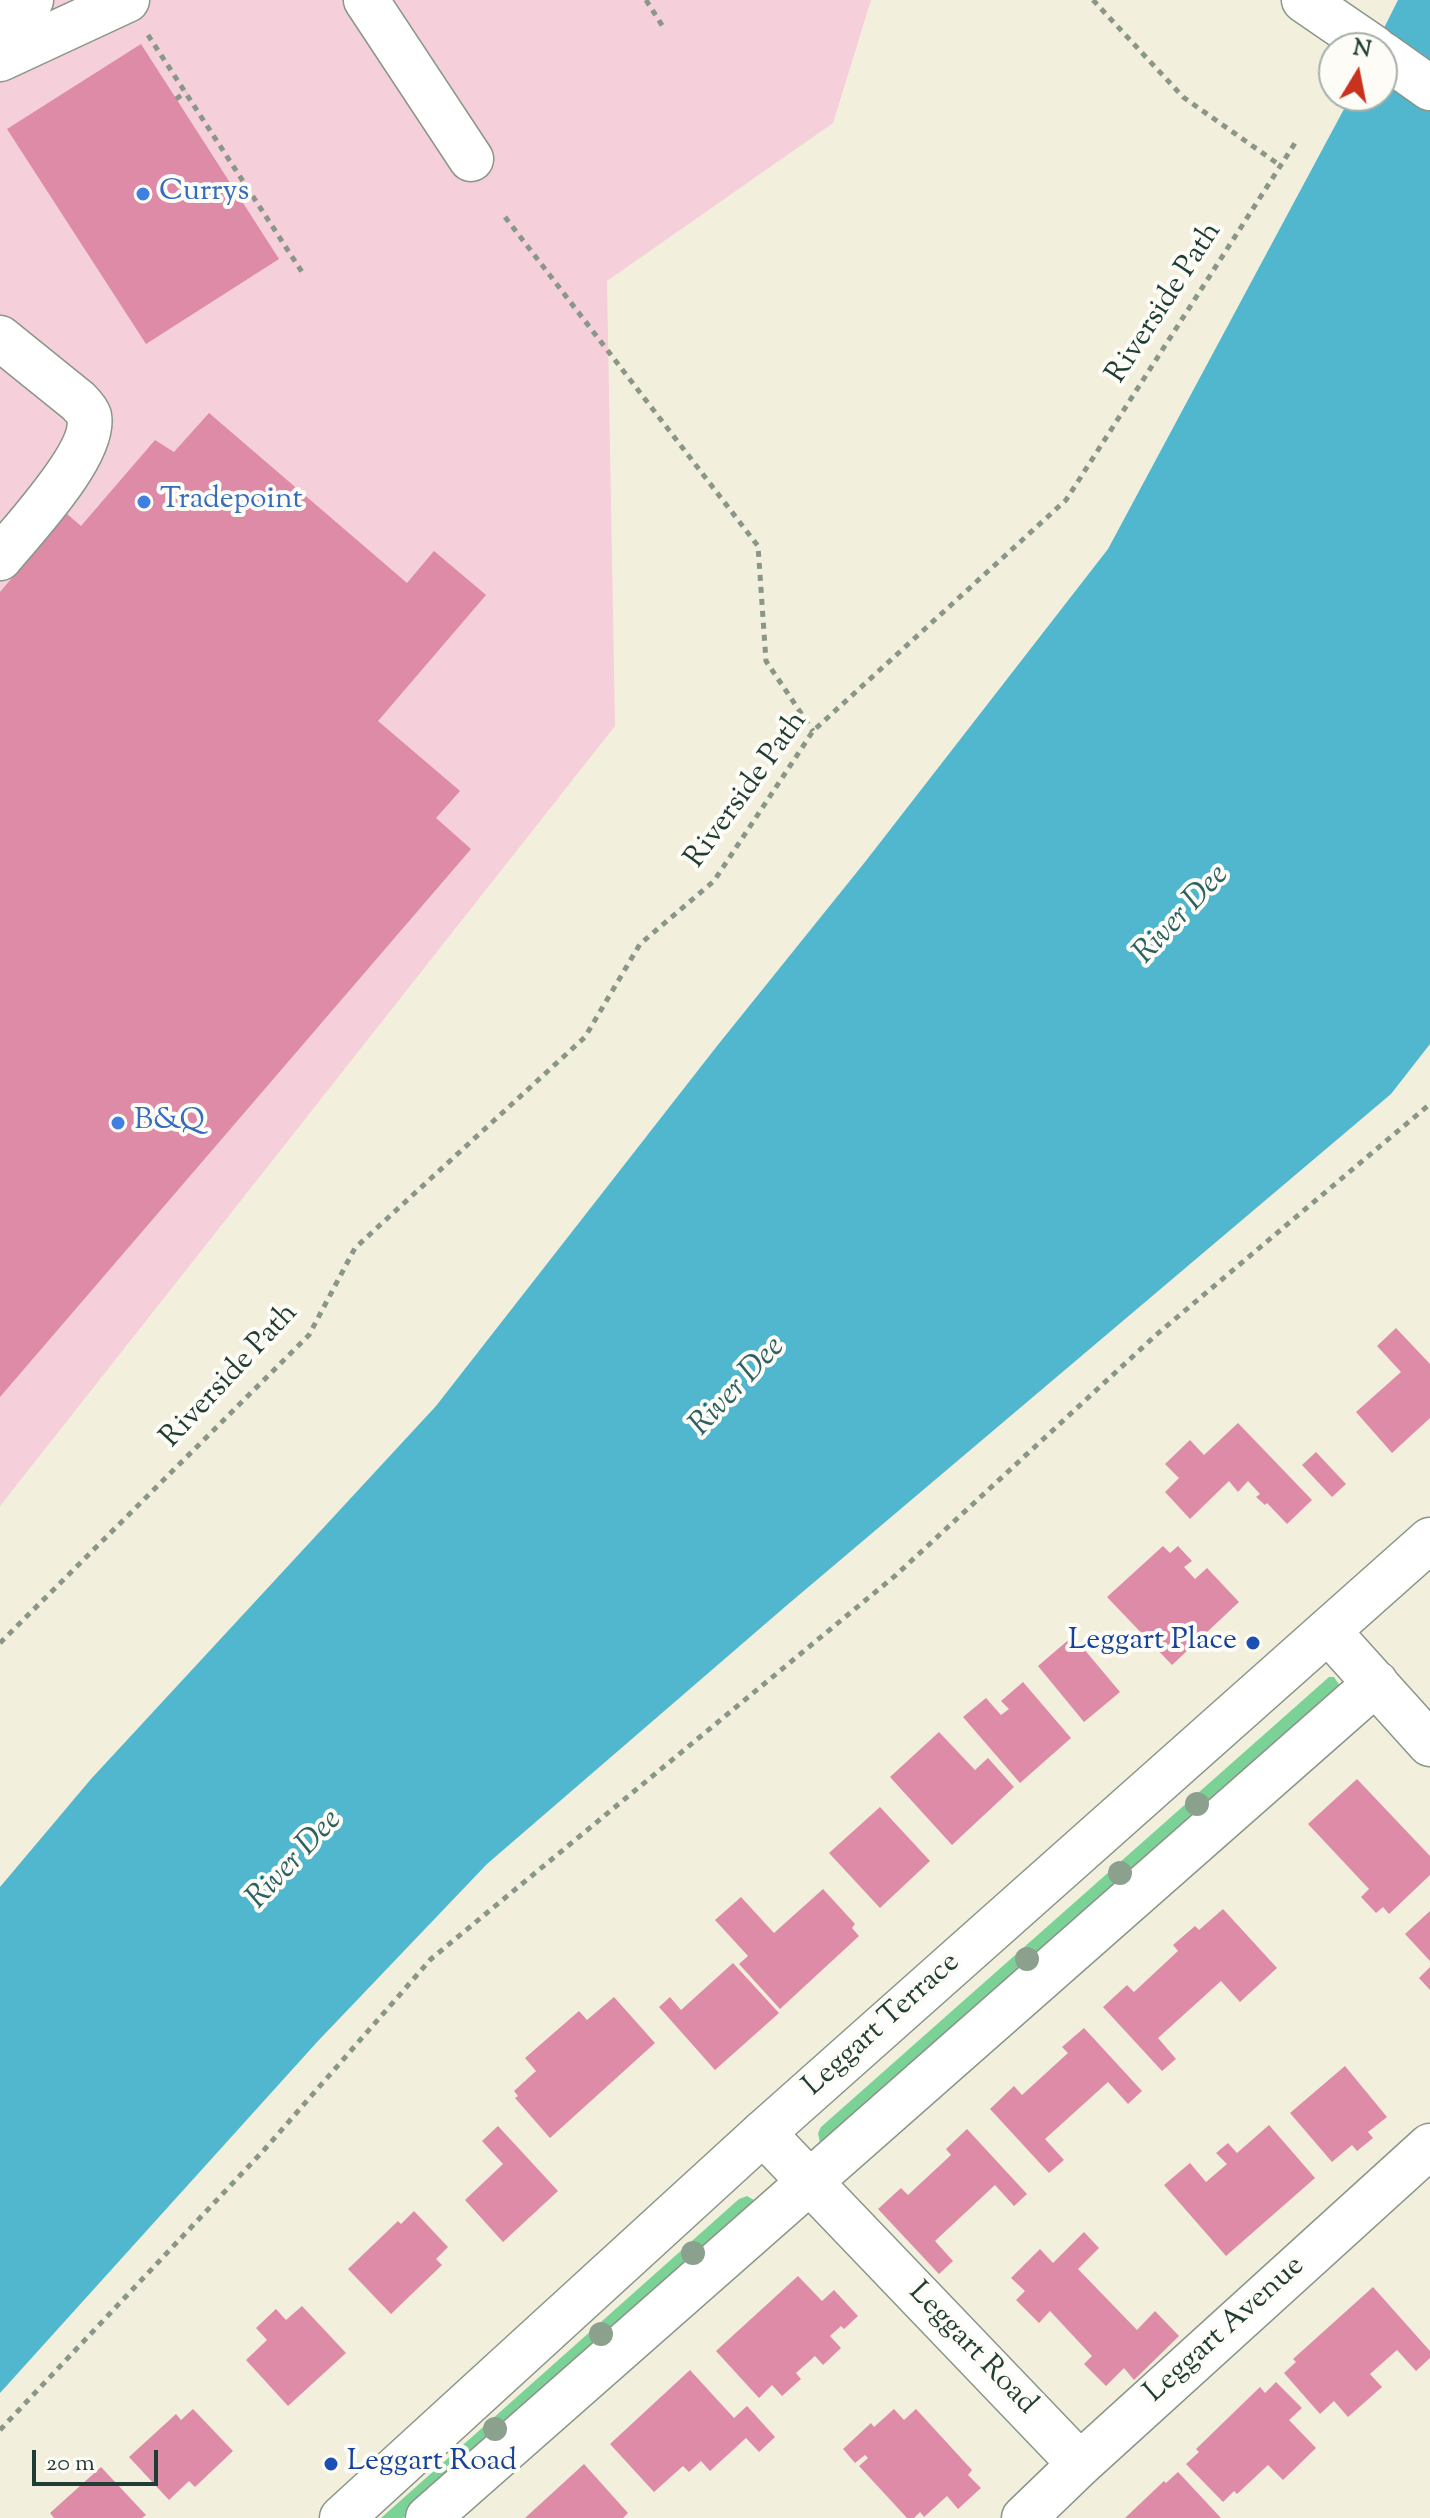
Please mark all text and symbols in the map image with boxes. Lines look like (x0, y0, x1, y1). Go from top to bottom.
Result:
north arrow (1318, 32, 1398, 112)
text: N (1350, 33, 1373, 68)
place label: Currys (159, 176, 249, 212)
marker: Currys (134, 185, 152, 203)
street label: Riverside Path (1101, 217, 1231, 391)
place label: Tradepoint (160, 484, 303, 520)
marker: Tradepoint (135, 493, 153, 511)
street label: Riverside Path (679, 706, 817, 876)
water label: River Dee (1127, 858, 1239, 974)
place label: B&Q (134, 1105, 205, 1141)
marker: B&Q (109, 1114, 127, 1132)
street label: Riverside Path (155, 1297, 307, 1457)
water label: River Dee (683, 1330, 795, 1446)
place label: Leggart Place (1068, 1625, 1237, 1661)
marker: Leggart Place (1244, 1634, 1262, 1652)
water label: River Dee (240, 1803, 352, 1919)
street label: Leggart Terrace (797, 1946, 969, 2106)
street label: Leggart Avenue (1139, 2250, 1313, 2412)
street label: Leggart Road (899, 2276, 1043, 2424)
scale bar (36, 2434, 162, 2484)
place label: Leggart Road (347, 2446, 517, 2482)
text: 20 m (46, 2447, 95, 2481)
marker: Leggart Road (322, 2455, 340, 2473)

